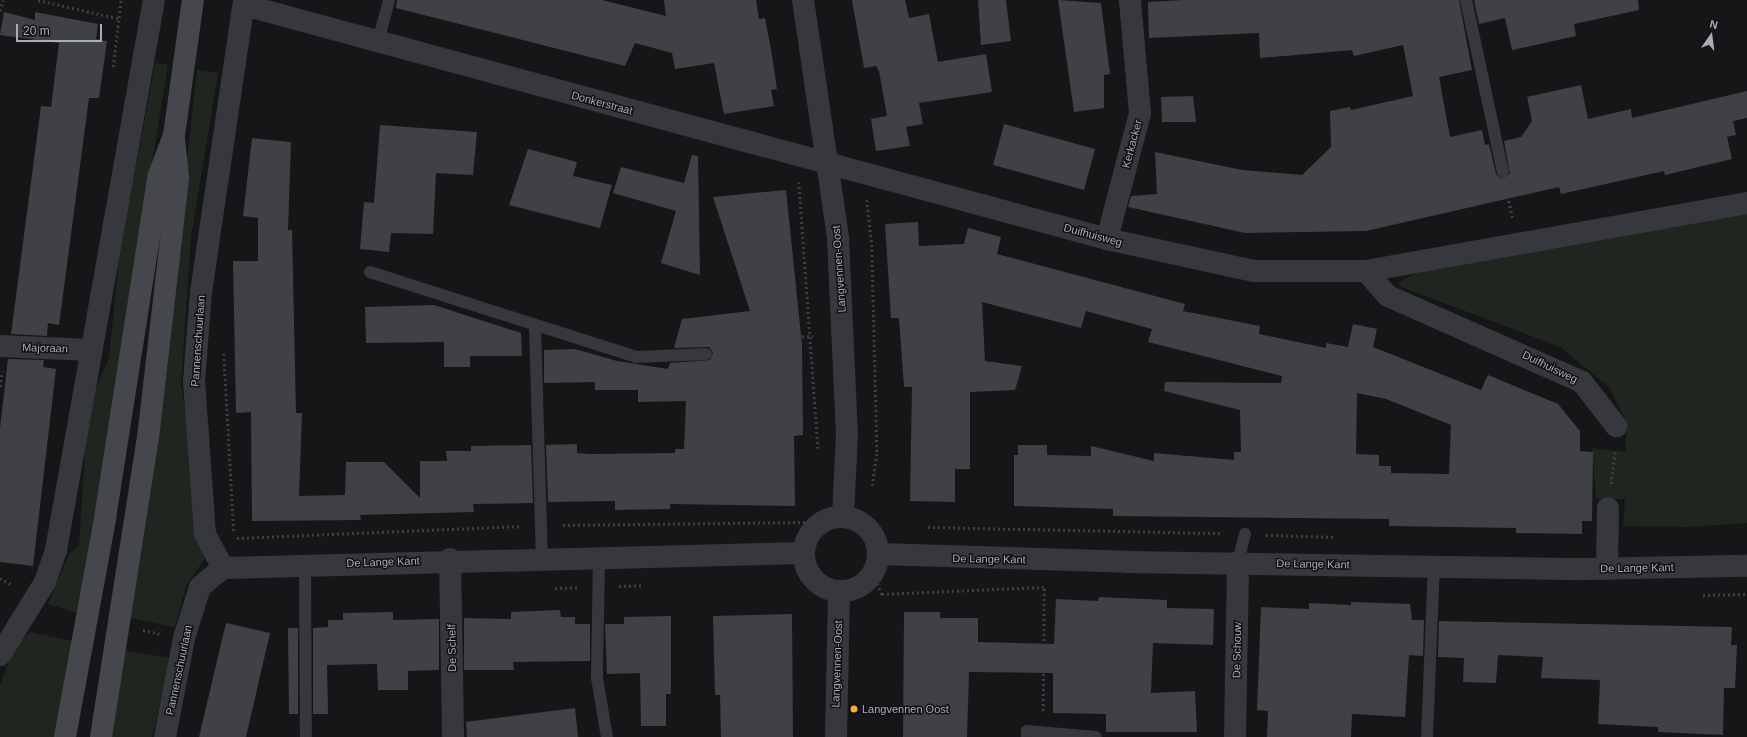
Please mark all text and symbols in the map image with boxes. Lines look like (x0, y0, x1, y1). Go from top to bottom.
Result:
scale bar (18, 16, 104, 42)
north arrow (1691, 16, 1731, 56)
text: N (1709, 18, 1719, 31)
text: 20 m (23, 24, 50, 38)
street label: Donkerstraat (570, 88, 634, 118)
street label: Kerkacker (1119, 118, 1145, 170)
street label: Duifhuisweg (1062, 221, 1124, 249)
street label: Langvennen-Oost (829, 225, 849, 313)
street label: Pannenschuurlaan (188, 295, 208, 387)
street label: Majoraan (22, 341, 68, 355)
street label: Duifhuisweg (1520, 348, 1580, 386)
street label: De Lange Kant (952, 552, 1026, 566)
street label: De Lange Kant (346, 554, 420, 570)
street label: De Lange Kant (1276, 557, 1350, 571)
street label: De Lange Kant (1600, 561, 1674, 575)
street label: Langvennen-Oost (829, 620, 845, 708)
street label: De Schouw (1230, 622, 1244, 678)
street label: Pannenschuurlaan (163, 624, 195, 716)
street label: De Schelf (445, 624, 459, 672)
place label: Langvennen Oost (862, 702, 949, 716)
marker: Langvennen Oost (849, 704, 859, 714)

